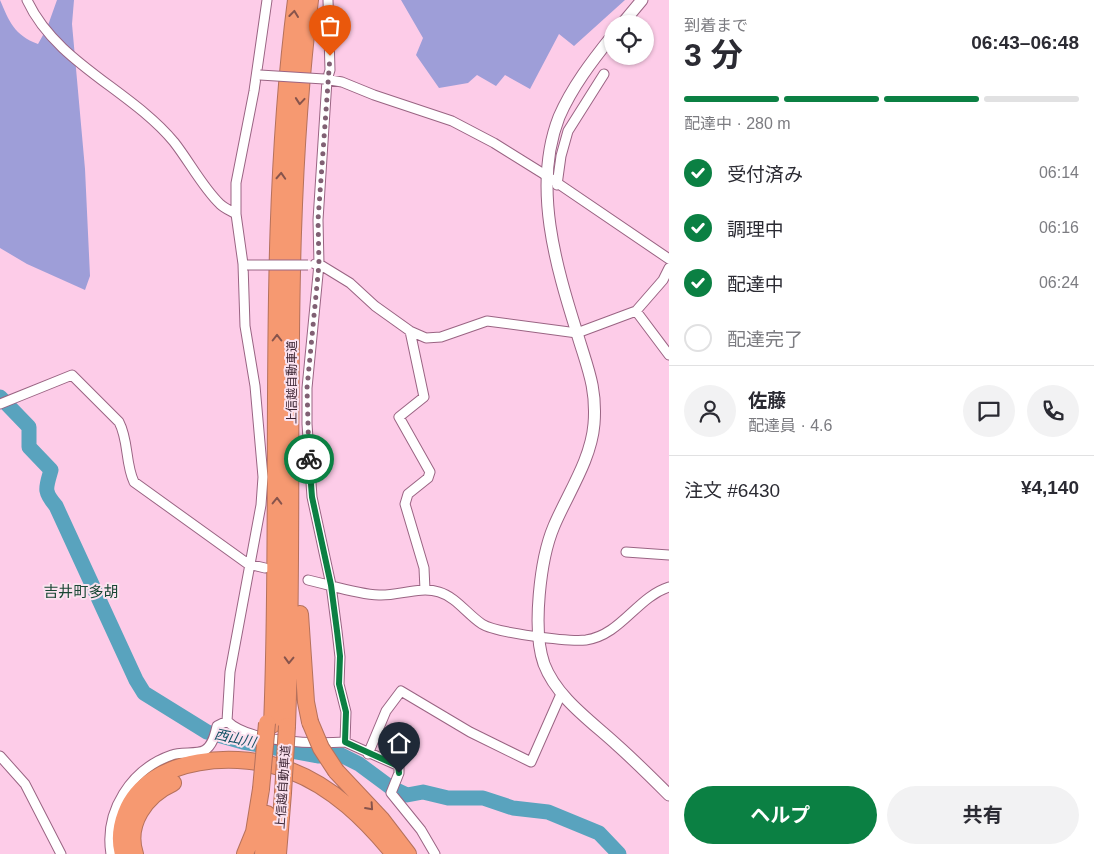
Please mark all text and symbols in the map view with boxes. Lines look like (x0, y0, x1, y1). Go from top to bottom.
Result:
pin (309, 5, 351, 56)
one-way arrow (288, 10, 299, 18)
icon: bag (316, 12, 344, 40)
map controls (604, 15, 654, 65)
button: locate (604, 15, 654, 65)
text: 到着まで (684, 17, 748, 34)
text: 06:43–06:48 (971, 32, 1079, 53)
text: 3 分 (684, 37, 743, 73)
one-way arrow (294, 97, 305, 105)
text: 配達中 · 280 m (684, 115, 791, 132)
icon: check (684, 159, 712, 187)
text: 受付済み (727, 164, 803, 185)
text: 06:14 (1039, 164, 1079, 181)
one-way arrow (275, 172, 286, 180)
icon: check (684, 214, 712, 242)
text: 調理中 (727, 219, 784, 240)
text: 06:16 (1039, 219, 1079, 236)
icon: check (684, 269, 712, 297)
text: 配達中 (727, 274, 784, 295)
text: 06:24 (1039, 274, 1079, 291)
text: 配達完了 (727, 329, 803, 350)
one-way arrow (272, 334, 282, 342)
street label: 上信越自動車道 (285, 340, 299, 424)
button: person (684, 385, 736, 437)
button: chat (963, 385, 1015, 437)
button: phone (1027, 385, 1079, 437)
text: 佐藤 (748, 390, 786, 411)
text: 配達員 · 4.6 (748, 417, 832, 434)
courier (284, 434, 334, 484)
icon: bike (295, 445, 323, 473)
text: ¥4,140 (1021, 477, 1079, 498)
text: 注文 #6430 (684, 480, 780, 501)
one-way arrow (271, 497, 282, 505)
district label: 吉井町多胡 (43, 583, 119, 600)
one-way arrow (284, 657, 295, 665)
pin (378, 722, 420, 773)
water label: 西山川 (213, 726, 259, 751)
icon: home (385, 729, 413, 757)
street label: 上信越自動車道 (273, 745, 293, 829)
button: ヘルプ (684, 786, 877, 844)
button: 共有 (887, 786, 1079, 844)
one-way arrow (364, 801, 373, 810)

